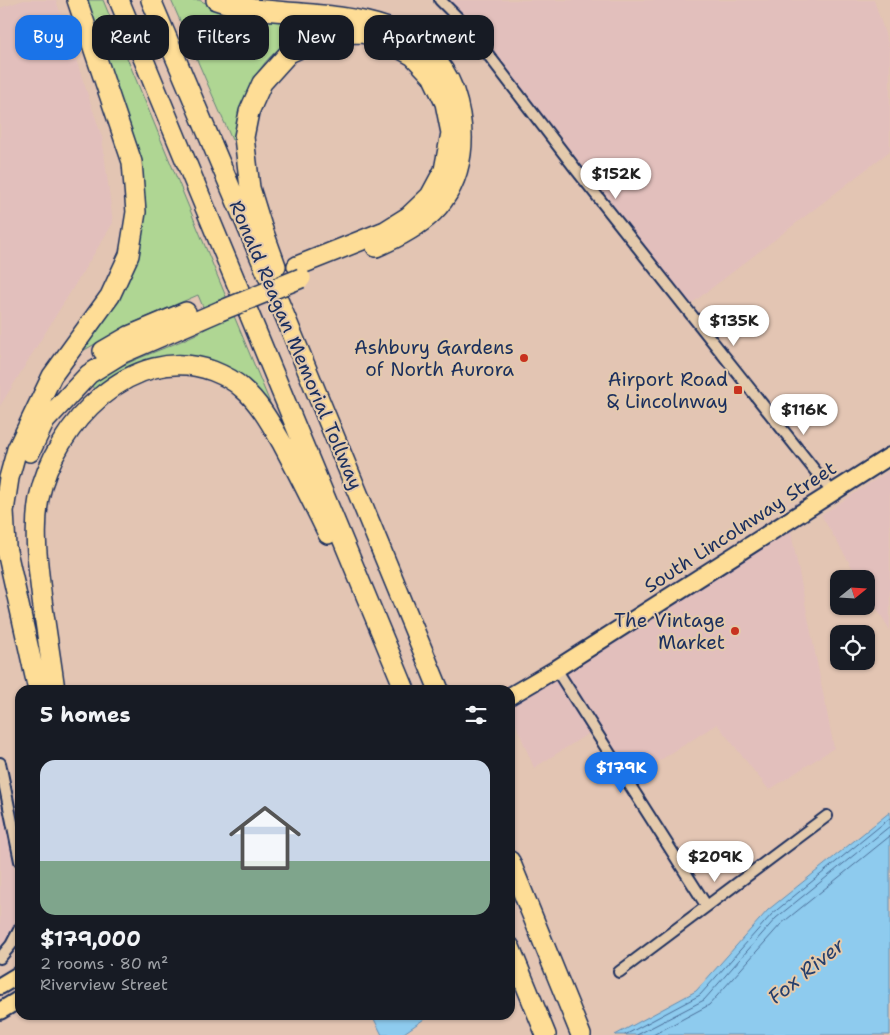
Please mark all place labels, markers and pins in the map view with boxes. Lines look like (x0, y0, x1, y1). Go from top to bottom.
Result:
pin: $152K (581, 158, 651, 200)
pin: $135K (699, 304, 769, 347)
place label: Ashbury Gardens of North Aurora (354, 335, 514, 382)
marker: Ashbury Gardens of North Aurora (518, 352, 530, 364)
place label: Airport Road & Lincolnway (607, 367, 728, 414)
marker: Airport Road & Lincolnway (732, 384, 744, 396)
pin: $116K (769, 394, 839, 436)
place label: The Vintage Market (614, 608, 725, 655)
marker: The Vintage Market (729, 625, 741, 637)
pin: $179K (586, 752, 656, 794)
pin: $209K (680, 840, 750, 883)

